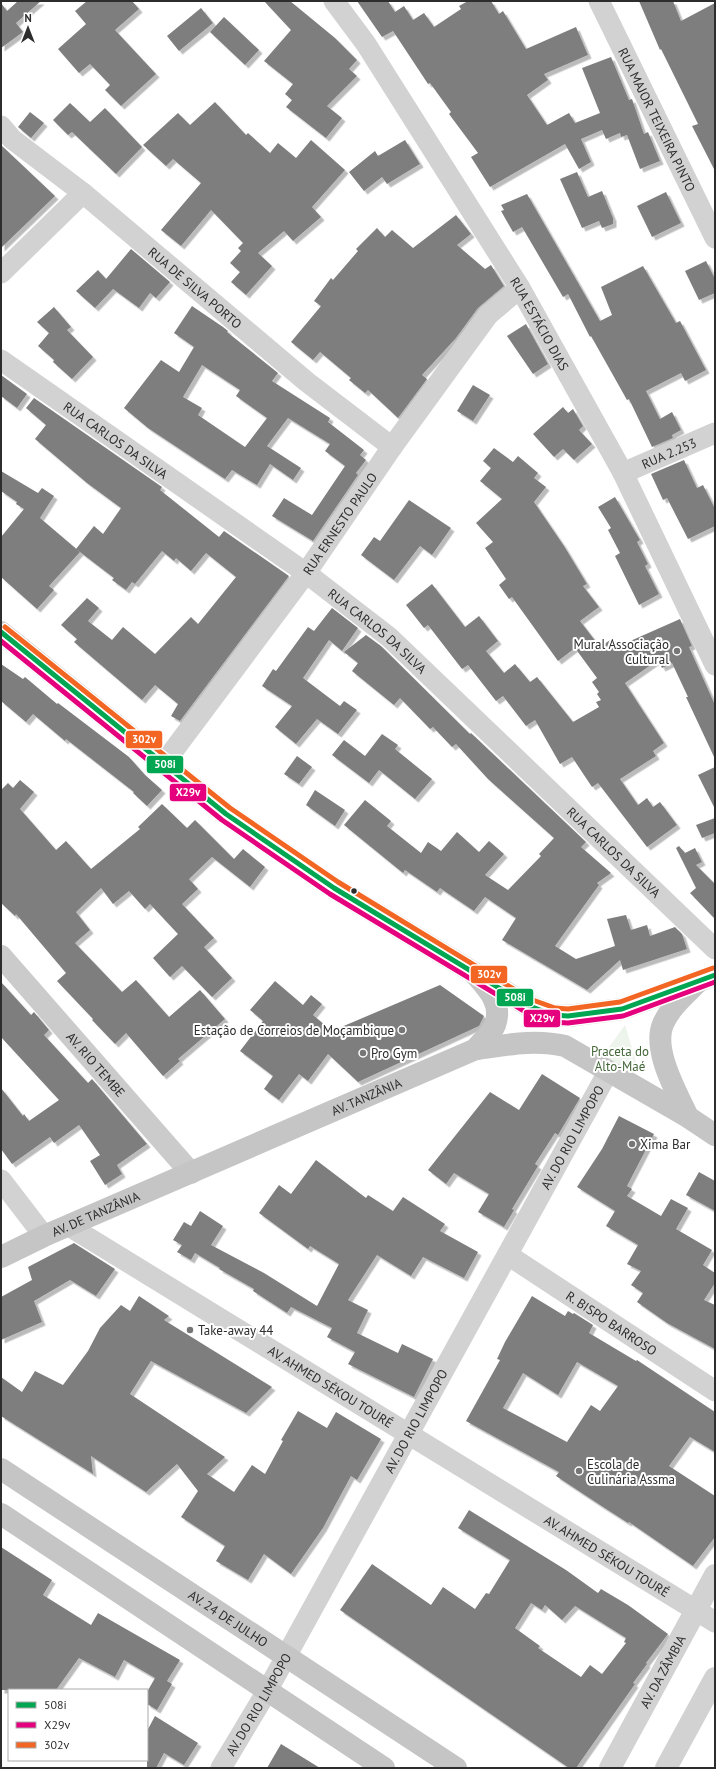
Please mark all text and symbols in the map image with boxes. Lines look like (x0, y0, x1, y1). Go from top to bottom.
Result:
north arrow (8, 8, 48, 48)
text: N (24, 11, 32, 25)
street label: RUA MAJOR TEIXEIRA PINTO (614, 45, 699, 195)
street label: RUA DE SILVA PORTO (144, 244, 245, 333)
street label: RUA ESTÁCIO DIAS (506, 274, 572, 374)
street label: RUA CARLOS DA SILVA (60, 398, 171, 483)
street label: RUA 2.253 (639, 434, 699, 473)
street label: RUA ERNESTO PAULO (299, 469, 381, 578)
street label: RUA CARLOS DA SILVA (324, 585, 430, 678)
place label: Mural Associação Cultural (573, 636, 669, 668)
marker: Mural Associação Cultural (672, 646, 682, 656)
line badge: 302v (125, 730, 163, 749)
text: 302v (132, 732, 157, 746)
line badge: 508i (146, 755, 184, 774)
text: 508i (154, 757, 176, 771)
line badge: X29v (169, 783, 207, 802)
text: X29v (176, 785, 201, 799)
street label: RUA CARLOS DA SILVA (563, 804, 664, 902)
unlabelled marker (349, 886, 359, 896)
line badge: 302v (470, 965, 508, 984)
text: 302v (477, 967, 502, 981)
line badge: 508i (496, 988, 534, 1007)
text: 508i (504, 990, 526, 1004)
line badge: X29v (523, 1009, 561, 1028)
text: X29v (530, 1011, 555, 1025)
place label: Estação de Correios de Moçambique (194, 1022, 394, 1039)
marker: Estação de Correios de Moçambique (397, 1025, 407, 1035)
street label: AV. RIO TEMBE (62, 1029, 129, 1101)
park label: Praceta do Alto-Maé (591, 1043, 649, 1075)
place label: Pro Gym (371, 1045, 417, 1062)
marker: Pro Gym (358, 1048, 368, 1058)
street label: AV. TANZÂNIA (328, 1074, 405, 1120)
street label: AV. DO RIO LIMPOPO (537, 1082, 608, 1192)
place label: Xima Bar (640, 1136, 691, 1153)
marker: Xima Bar (627, 1139, 637, 1149)
street label: AV. DE TANZÂNIA (49, 1187, 143, 1241)
street label: R. BISPO BARROSO (563, 1287, 660, 1360)
place label: Take-away 44 (198, 1322, 273, 1339)
marker: Take-away 44 (185, 1325, 195, 1335)
street label: AV. AHMED SÉKOU TOURÉ (265, 1342, 396, 1432)
street label: AV. DO RIO LIMPOPO (381, 1366, 452, 1476)
place label: Escola de Culinária Assma (587, 1456, 675, 1488)
marker: Escola de Culinária Assma (574, 1466, 584, 1476)
street label: AV. AHMED SÉKOU TOURÉ (541, 1511, 673, 1601)
street label: AV. 24 DE JULHO (185, 1586, 271, 1651)
street label: AV. DA ZÂMBIA (636, 1632, 690, 1711)
street label: AV. DO RIO LIMPOPO (222, 1650, 295, 1759)
legend (8, 1689, 148, 1761)
text: 508i (44, 1697, 67, 1712)
text: X29v (44, 1717, 70, 1732)
text: 302v (44, 1737, 70, 1752)

